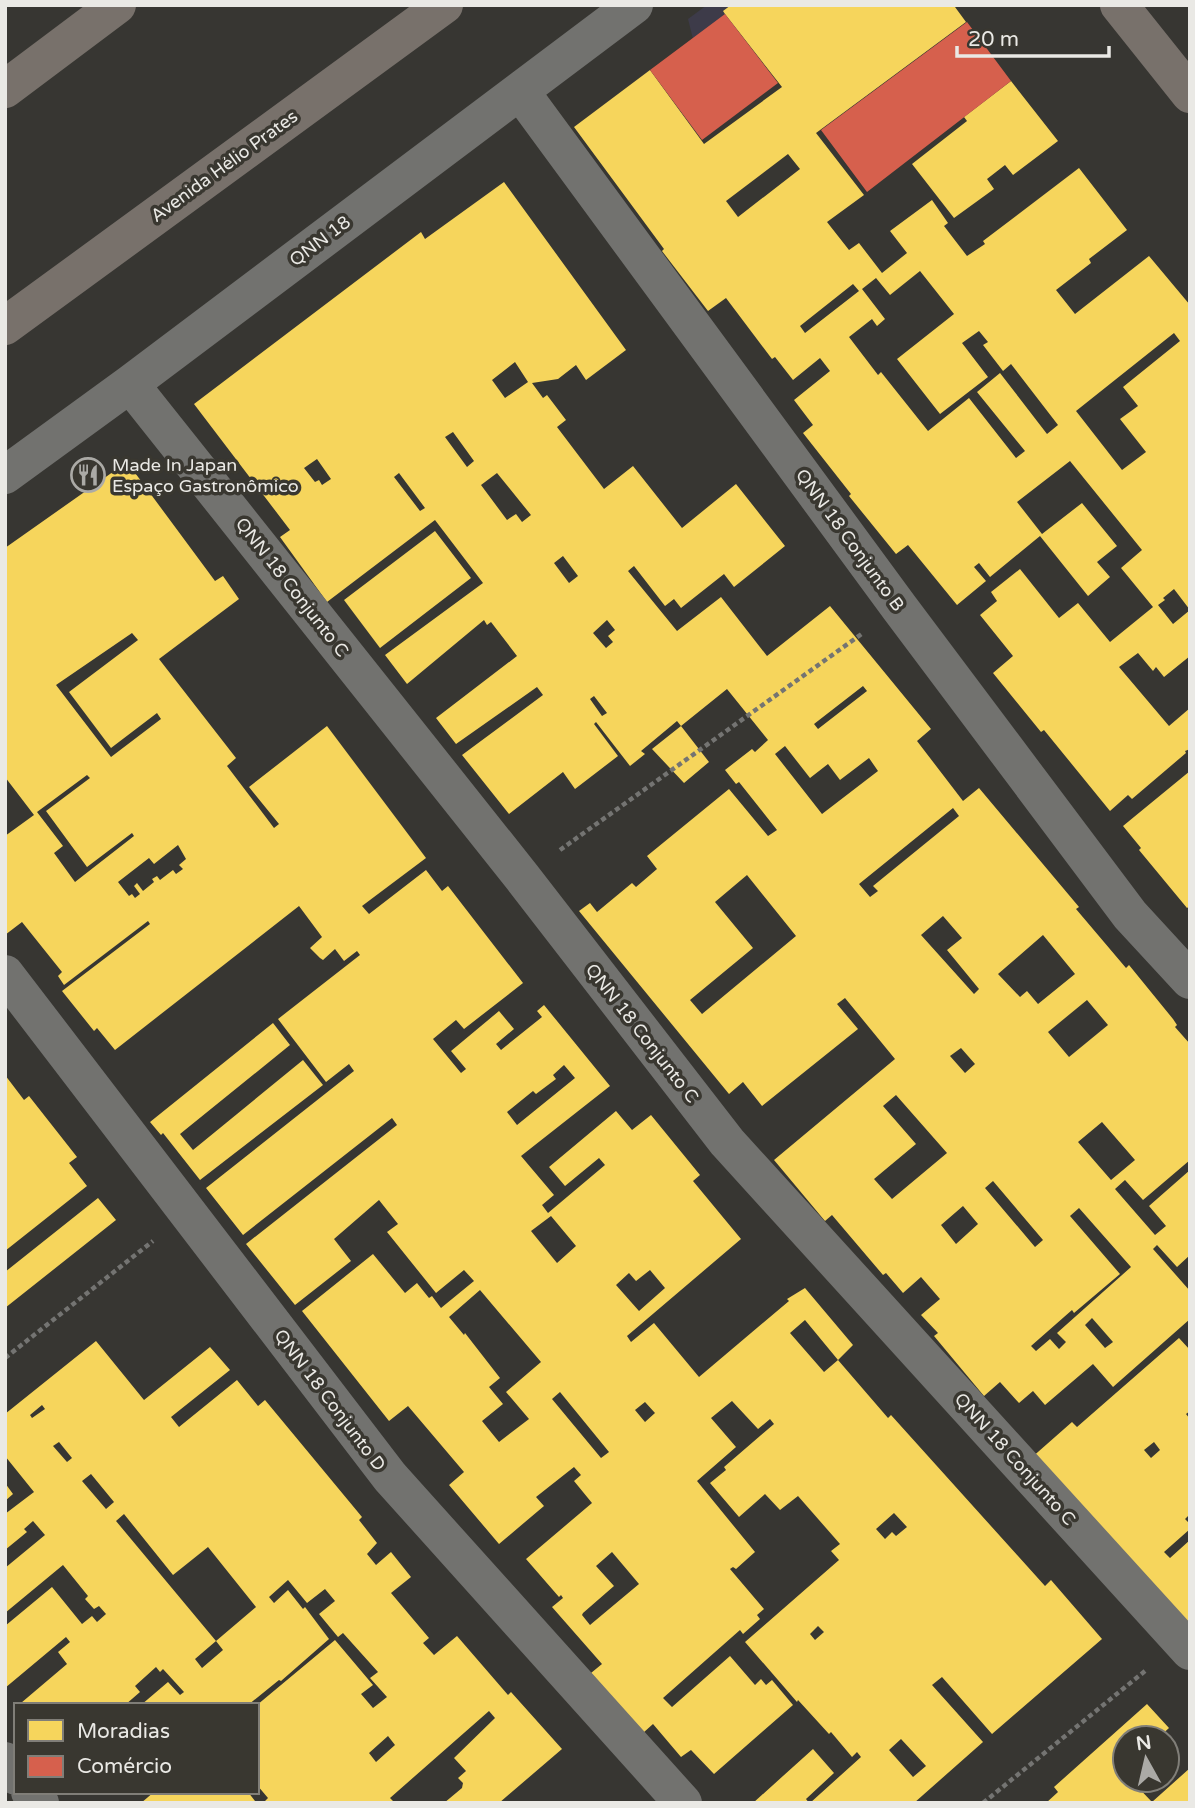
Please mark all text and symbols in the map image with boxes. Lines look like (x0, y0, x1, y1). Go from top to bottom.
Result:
scale bar (957, 14, 1109, 58)
text: 20 m (968, 27, 1019, 52)
street label: Avenida Hélio Prates (146, 105, 302, 227)
street label: QNN 18 (285, 211, 355, 271)
place label: Made In Japan Espaço Gastronômico (112, 454, 299, 497)
restaurant icon: Made In Japan Espaço Gastronômico (69, 456, 107, 494)
street label: QNN 18 Conjunto B (791, 464, 909, 616)
street label: QNN 18 Conjunto C (231, 513, 353, 661)
street label: QNN 18 Conjunto C (581, 959, 703, 1107)
street label: QNN 18 Conjunto D (270, 1325, 390, 1475)
street label: QNN 18 Conjunto C (950, 1388, 1080, 1530)
legend (14, 1703, 259, 1794)
text: Moradias (77, 1719, 170, 1744)
north arrow (1111, 1724, 1181, 1794)
text: N (1135, 1731, 1153, 1755)
text: Comércio (77, 1754, 172, 1779)

